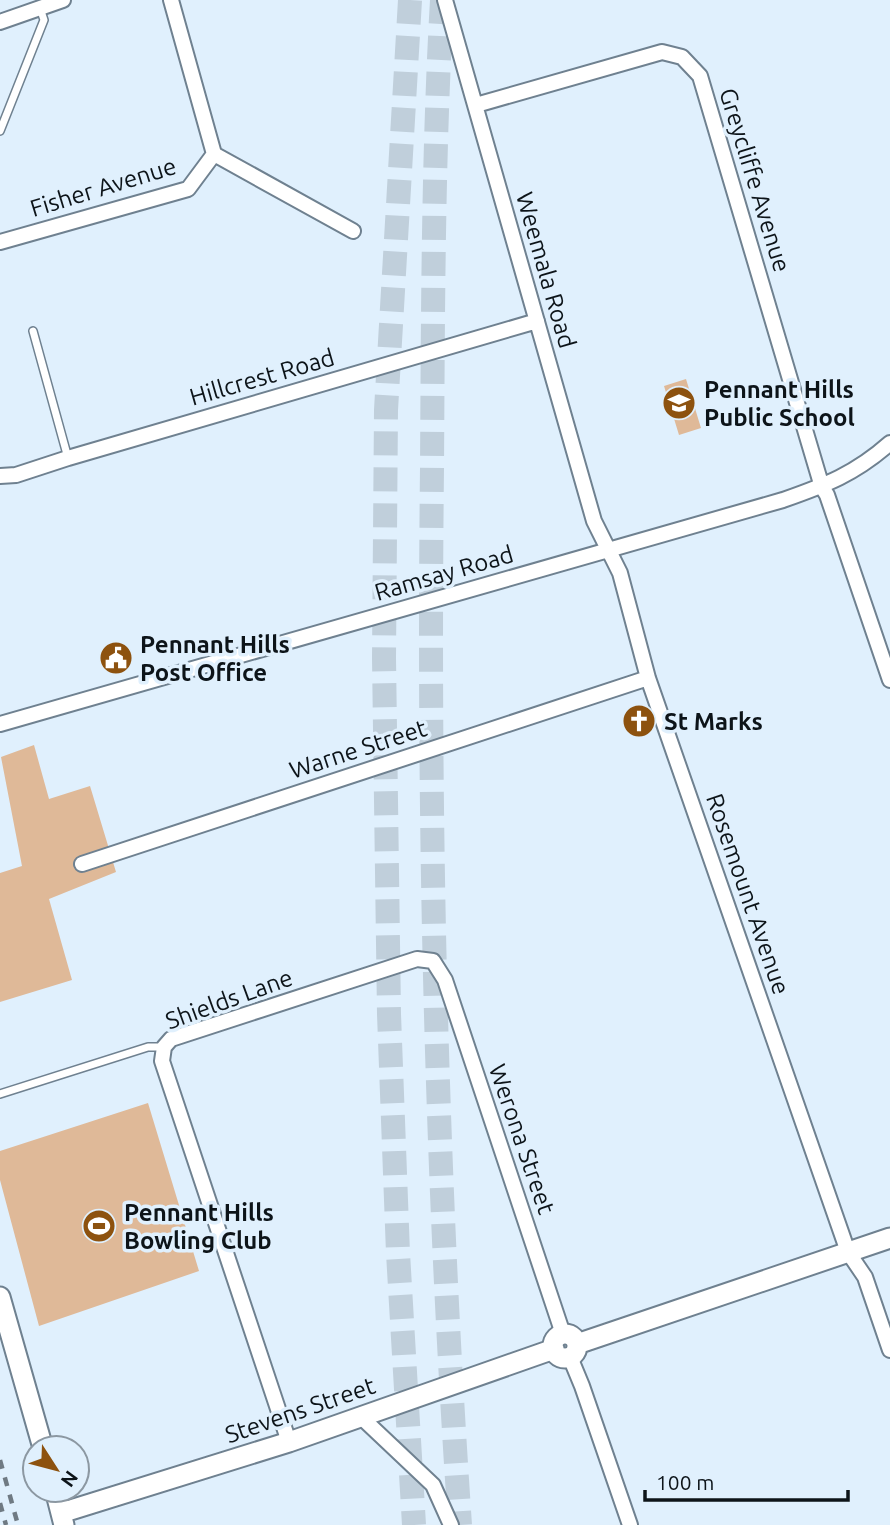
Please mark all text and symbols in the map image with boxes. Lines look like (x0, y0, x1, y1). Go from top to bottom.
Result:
street label: Greycliffe Avenue (714, 85, 796, 275)
street label: Fisher Avenue (27, 152, 179, 222)
street label: Weemala Road (511, 189, 581, 351)
street label: Hillcrest Road (187, 343, 337, 411)
place label: Pennant Hills Public School (704, 376, 855, 431)
school or university icon: Pennant Hills Public School (660, 384, 698, 422)
street label: Ramsay Road (372, 540, 516, 606)
place label: Pennant Hills Post Office (140, 631, 290, 686)
public building icon: Pennant Hills Post Office (97, 639, 135, 677)
church icon: St Marks (620, 702, 658, 740)
place label: St Marks (664, 708, 763, 735)
street label: Warne Street (286, 714, 431, 784)
street label: Rosemount Avenue (701, 790, 795, 998)
street label: Shields Lane (162, 964, 296, 1034)
street label: Werona Street (484, 1060, 560, 1218)
place label: Pennant Hills Bowling Club (124, 1199, 274, 1254)
sports icon: Pennant Hills Bowling Club (80, 1207, 118, 1245)
street label: Stevens Street (221, 1372, 379, 1448)
north arrow (21, 1434, 91, 1504)
scale bar (645, 1458, 848, 1502)
text: N (57, 1467, 83, 1491)
text: 100 m (656, 1470, 714, 1494)

